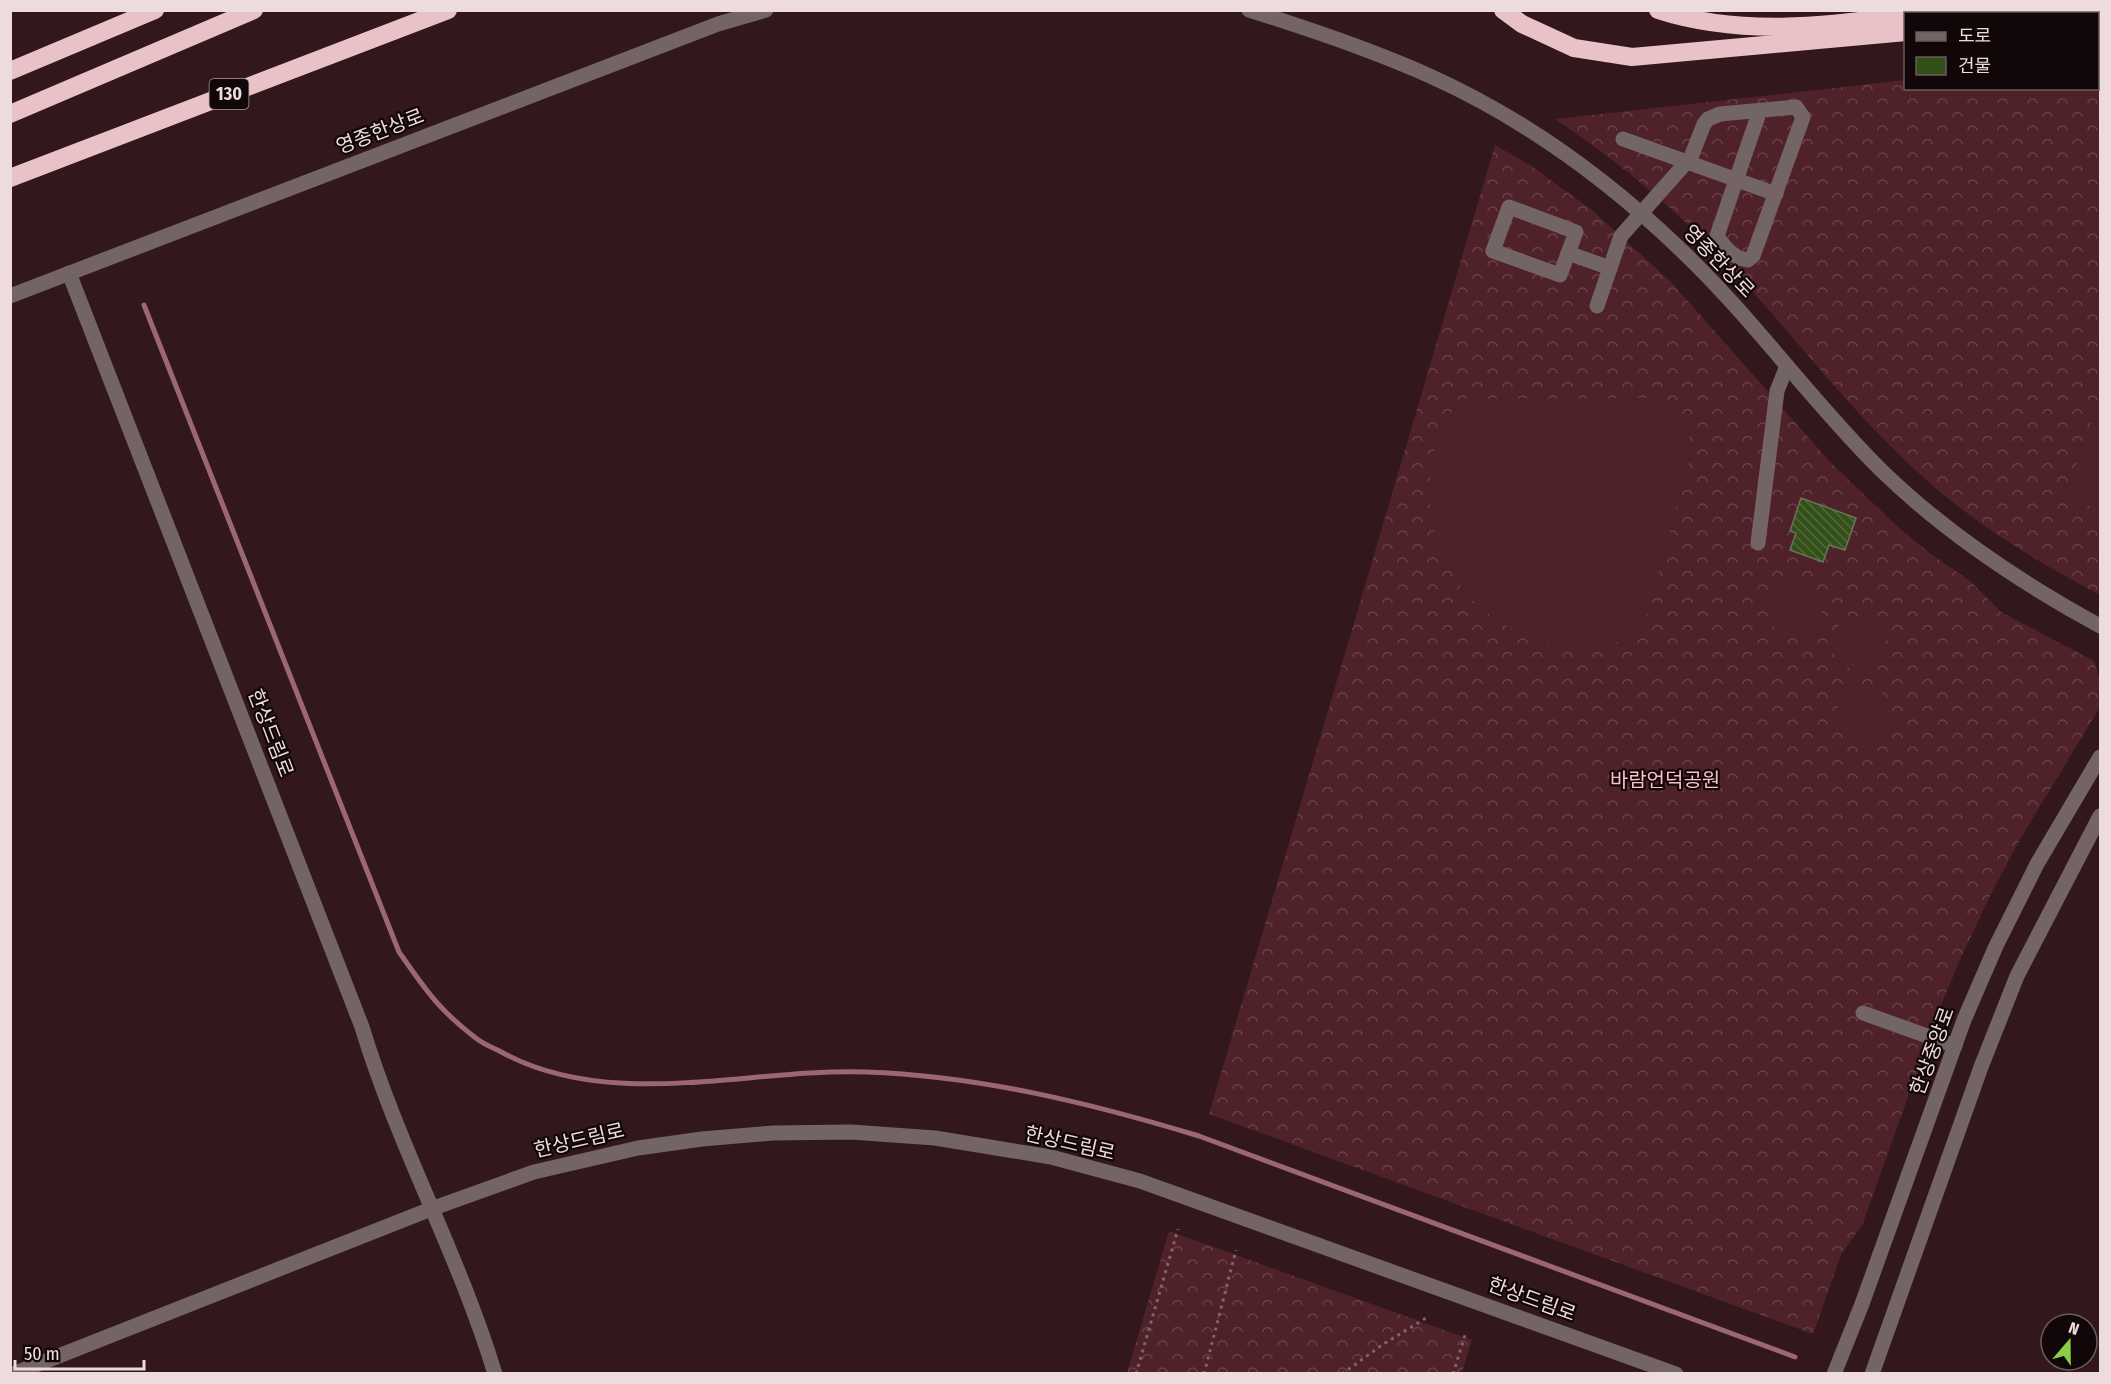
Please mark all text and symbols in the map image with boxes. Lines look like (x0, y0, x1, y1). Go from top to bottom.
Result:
legend (1904, 12, 2099, 90)
text: 도로 (1958, 25, 1991, 47)
text: 건물 (1958, 55, 1991, 77)
road number: 130 (210, 79, 248, 109)
street label: 영종한상로 (333, 103, 427, 159)
street label: 영종한상로 (1678, 220, 1760, 302)
street label: 한상드림로 (243, 686, 299, 780)
park label: 바람언덕공원 (1610, 768, 1720, 792)
street label: 한상중앙로 (1905, 1004, 1959, 1098)
street label: 한상드림로 (531, 1118, 627, 1162)
street label: 한상드림로 (1022, 1121, 1118, 1165)
street label: 한상드림로 (1485, 1272, 1579, 1326)
north arrow (2039, 1312, 2099, 1372)
text: N (2066, 1318, 2082, 1339)
scale bar (15, 1333, 144, 1371)
text: 50 m (24, 1343, 60, 1365)

